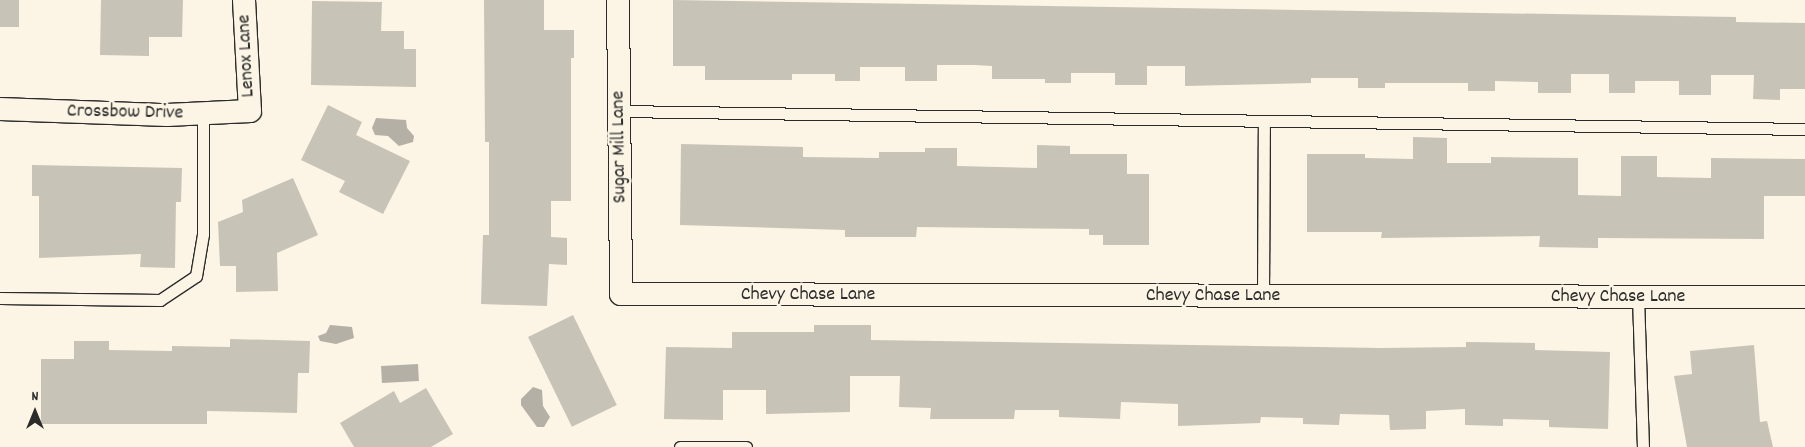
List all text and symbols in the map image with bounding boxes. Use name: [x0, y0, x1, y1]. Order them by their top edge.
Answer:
street label: Lenox Lane: [233, 14, 261, 98]
street label: Sugar Mill Lane: [607, 90, 633, 204]
street label: Crossbow Drive: [66, 100, 184, 126]
street label: Chevy Chase Lane: [741, 283, 875, 307]
street label: Chevy Chase Lane: [1146, 284, 1280, 308]
street label: Chevy Chase Lane: [1551, 285, 1685, 309]
north arrow: [10, 387, 60, 437]
text: N: [32, 387, 38, 407]

